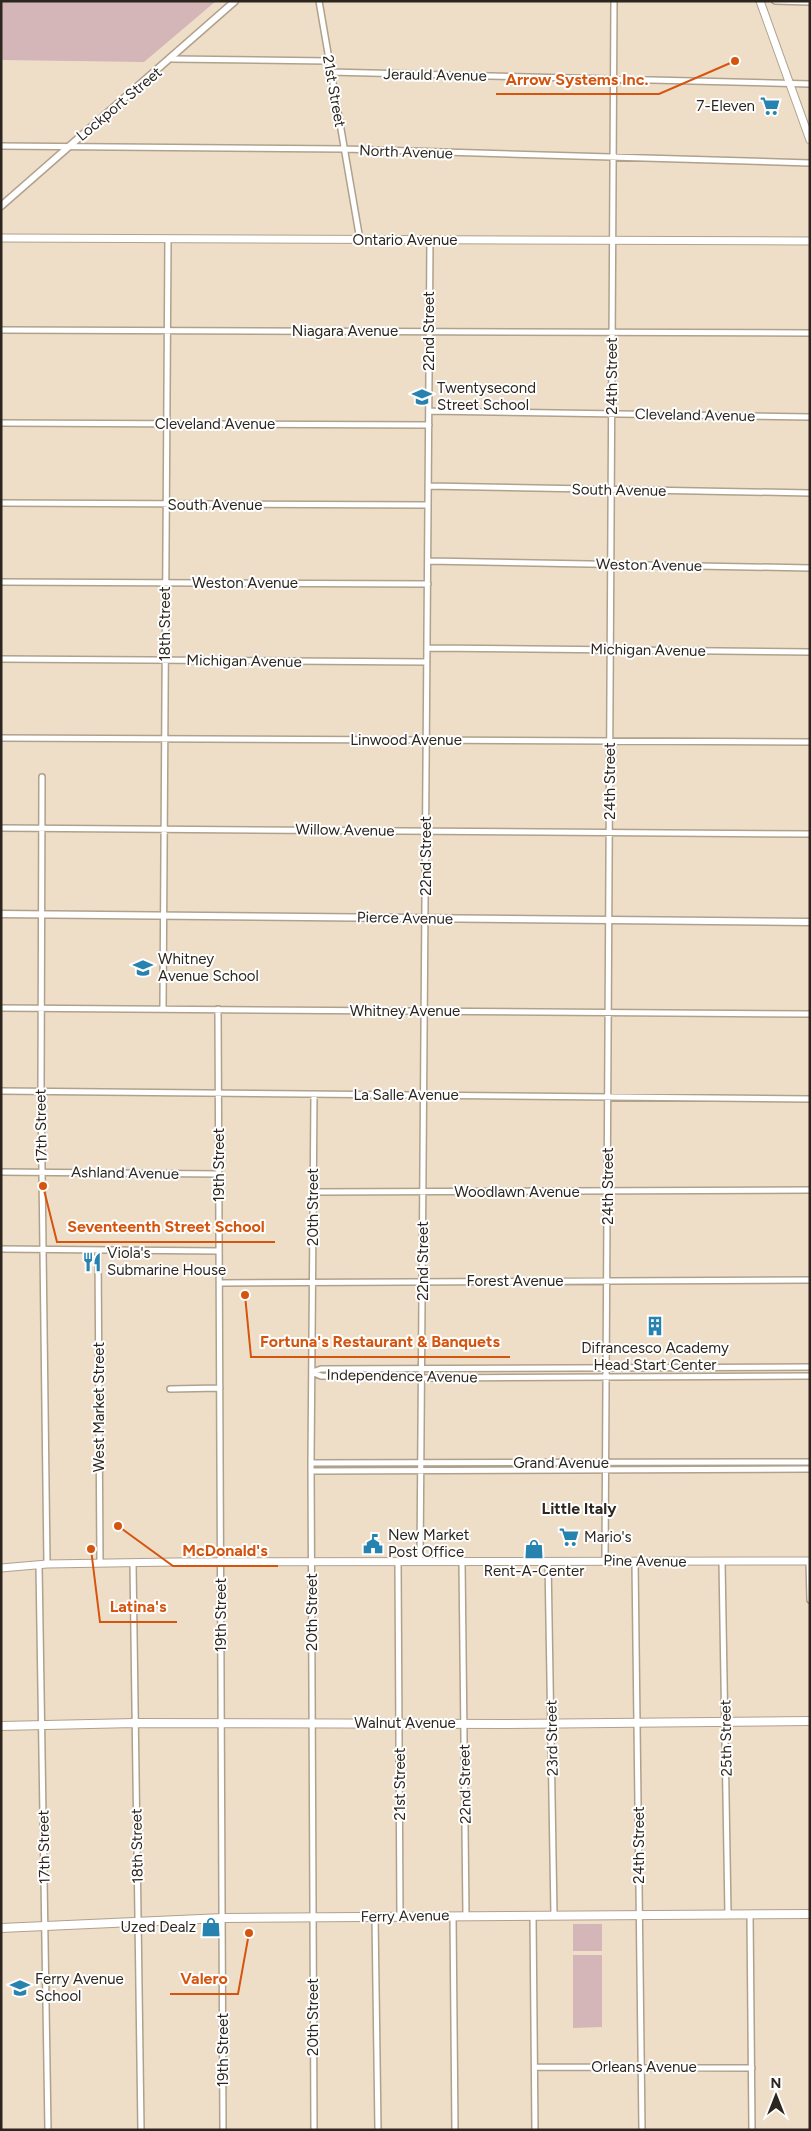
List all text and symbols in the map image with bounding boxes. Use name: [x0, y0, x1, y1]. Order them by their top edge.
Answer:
street label: 21st Street: [319, 54, 349, 129]
street label: Lockport Street: [73, 63, 166, 145]
callout: Arrow Systems Inc.: [496, 63, 659, 94]
street label: Jerauld Avenue: [383, 65, 487, 85]
text: Arrow Systems Inc.: [506, 70, 648, 89]
supermarket icon: 7-Eleven: [759, 95, 781, 117]
place label: 7-Eleven: [696, 97, 755, 115]
street label: North Avenue: [359, 141, 453, 163]
street label: Ontario Avenue: [353, 231, 457, 249]
street label: 22nd Street: [420, 291, 438, 371]
street label: Niagara Avenue: [292, 322, 398, 340]
street label: 24th Street: [603, 337, 621, 415]
place label: Twentysecond Street School: [437, 379, 536, 414]
school or university icon: Twentysecond Street School: [411, 386, 433, 408]
street label: Cleveland Avenue: [635, 405, 755, 425]
street label: Cleveland Avenue: [155, 415, 275, 433]
street label: South Avenue: [571, 480, 667, 500]
street label: South Avenue: [168, 496, 262, 514]
street label: Weston Avenue: [596, 555, 702, 575]
street label: Weston Avenue: [192, 574, 298, 592]
street label: 18th Street: [156, 586, 174, 662]
street label: Michigan Avenue: [590, 640, 706, 660]
street label: Michigan Avenue: [186, 651, 302, 671]
street label: Linwood Avenue: [350, 731, 462, 749]
street label: 24th Street: [601, 742, 619, 820]
street label: 22nd Street: [417, 816, 435, 896]
street label: Willow Avenue: [295, 820, 395, 840]
street label: Pierce Avenue: [357, 908, 453, 928]
place label: Whitney Avenue School: [158, 950, 259, 985]
school or university icon: Whitney Avenue School: [132, 957, 154, 979]
street label: Whitney Avenue: [350, 1002, 460, 1020]
street label: La Salle Avenue: [353, 1086, 459, 1104]
street label: 17th Street: [31, 1089, 51, 1163]
street label: 19th Street: [210, 1127, 228, 1202]
street label: 24th Street: [599, 1147, 617, 1225]
street label: Ashland Avenue: [71, 1163, 179, 1183]
street label: 20th Street: [304, 1168, 322, 1246]
street label: Woodlawn Avenue: [454, 1183, 580, 1201]
callout: Seventeenth Street School: [57, 1211, 275, 1242]
text: Seventeenth Street School: [67, 1217, 265, 1236]
street label: 22nd Street: [414, 1221, 432, 1301]
place label: Viola's Submarine House: [107, 1244, 226, 1279]
restaurant icon: Viola's Submarine House: [81, 1251, 103, 1273]
street label: Forest Avenue: [466, 1272, 564, 1290]
building icon: Difrancesco Academy Head Start Center: [644, 1315, 666, 1337]
callout: Fortuna's Restaurant & Banquets: [251, 1326, 510, 1357]
text: Fortuna's Restaurant & Banquets: [260, 1332, 500, 1351]
place label: Difrancesco Academy Head Start Center: [581, 1339, 729, 1374]
street label: West Market Street: [90, 1341, 108, 1472]
street label: Independence Avenue: [326, 1366, 478, 1386]
street label: Grand Avenue: [513, 1454, 609, 1472]
district label: Little Italy: [542, 1499, 617, 1518]
place label: New Market Post Office: [388, 1526, 470, 1561]
supermarket icon: Mario's: [558, 1526, 580, 1548]
place label: Mario's: [584, 1528, 632, 1546]
public building icon: New Market Post Office: [362, 1533, 384, 1555]
callout: McDonald's: [173, 1535, 278, 1566]
shop icon: Rent-A-Center: [523, 1538, 545, 1560]
text: McDonald's: [182, 1541, 268, 1560]
street label: Pine Avenue: [603, 1551, 687, 1571]
place label: Rent-A-Center: [484, 1562, 584, 1580]
street label: 20th Street: [303, 1573, 321, 1651]
street label: 19th Street: [212, 1577, 230, 1652]
callout: Latina's: [100, 1591, 177, 1622]
text: Latina's: [110, 1597, 167, 1616]
street label: 23rd Street: [542, 1699, 562, 1776]
street label: 25th Street: [716, 1699, 736, 1777]
street label: Walnut Avenue: [354, 1714, 456, 1732]
street label: 22nd Street: [455, 1744, 475, 1824]
street label: 21st Street: [391, 1747, 409, 1820]
street label: 24th Street: [630, 1806, 648, 1884]
street label: 18th Street: [127, 1808, 147, 1884]
street label: 17th Street: [34, 1810, 54, 1884]
street label: Ferry Avenue: [360, 1906, 450, 1926]
shop icon: Uzed Dealz: [200, 1916, 222, 1938]
place label: Uzed Dealz: [121, 1918, 196, 1936]
callout: Valero: [170, 1963, 238, 1994]
text: Valero: [180, 1969, 228, 1988]
place label: Ferry Avenue School: [35, 1970, 124, 2005]
school or university icon: Ferry Avenue School: [9, 1977, 31, 1999]
street label: 20th Street: [304, 1978, 322, 2056]
street label: 19th Street: [214, 2012, 232, 2087]
street label: Orleans Avenue: [591, 2058, 697, 2076]
north arrow: [751, 2071, 801, 2121]
text: N: [771, 2075, 781, 2092]

